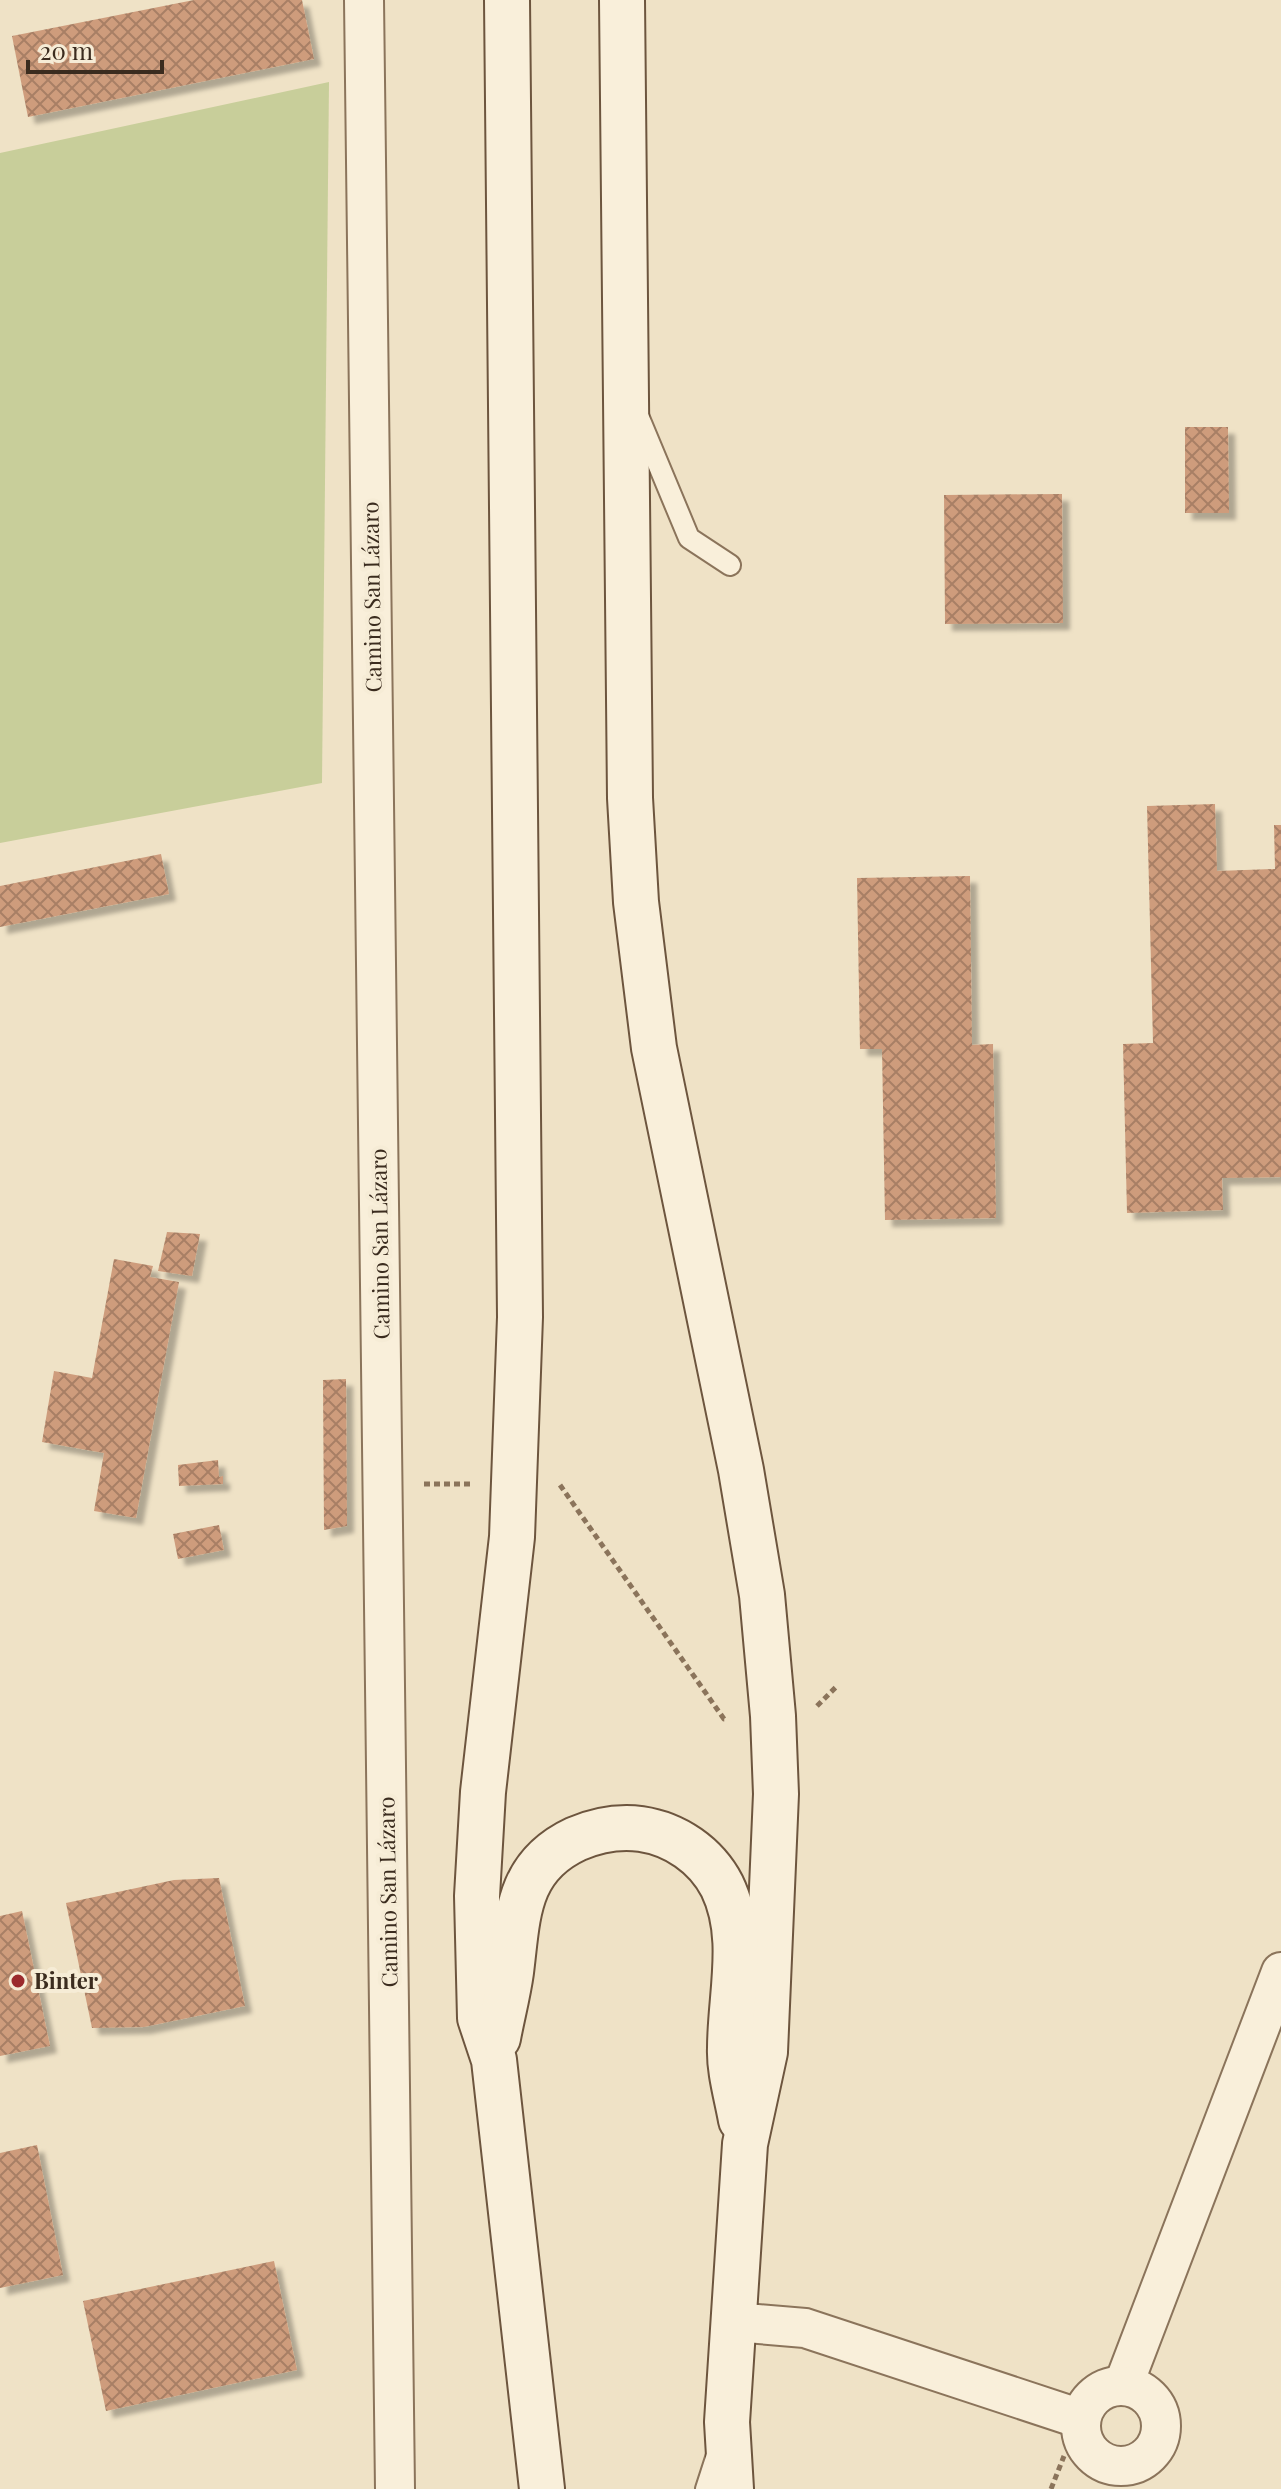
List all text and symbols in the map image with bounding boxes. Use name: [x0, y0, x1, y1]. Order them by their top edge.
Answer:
scale bar: [28, 24, 162, 74]
text: 20 m: [40, 34, 93, 66]
street label: Camino San Lázaro: [354, 501, 388, 693]
street label: Camino San Lázaro: [362, 1148, 396, 1340]
street label: Camino San Lázaro: [370, 1796, 404, 1988]
place label: Binter: [34, 1965, 99, 1995]
marker: Binter: [9, 1972, 27, 1990]

